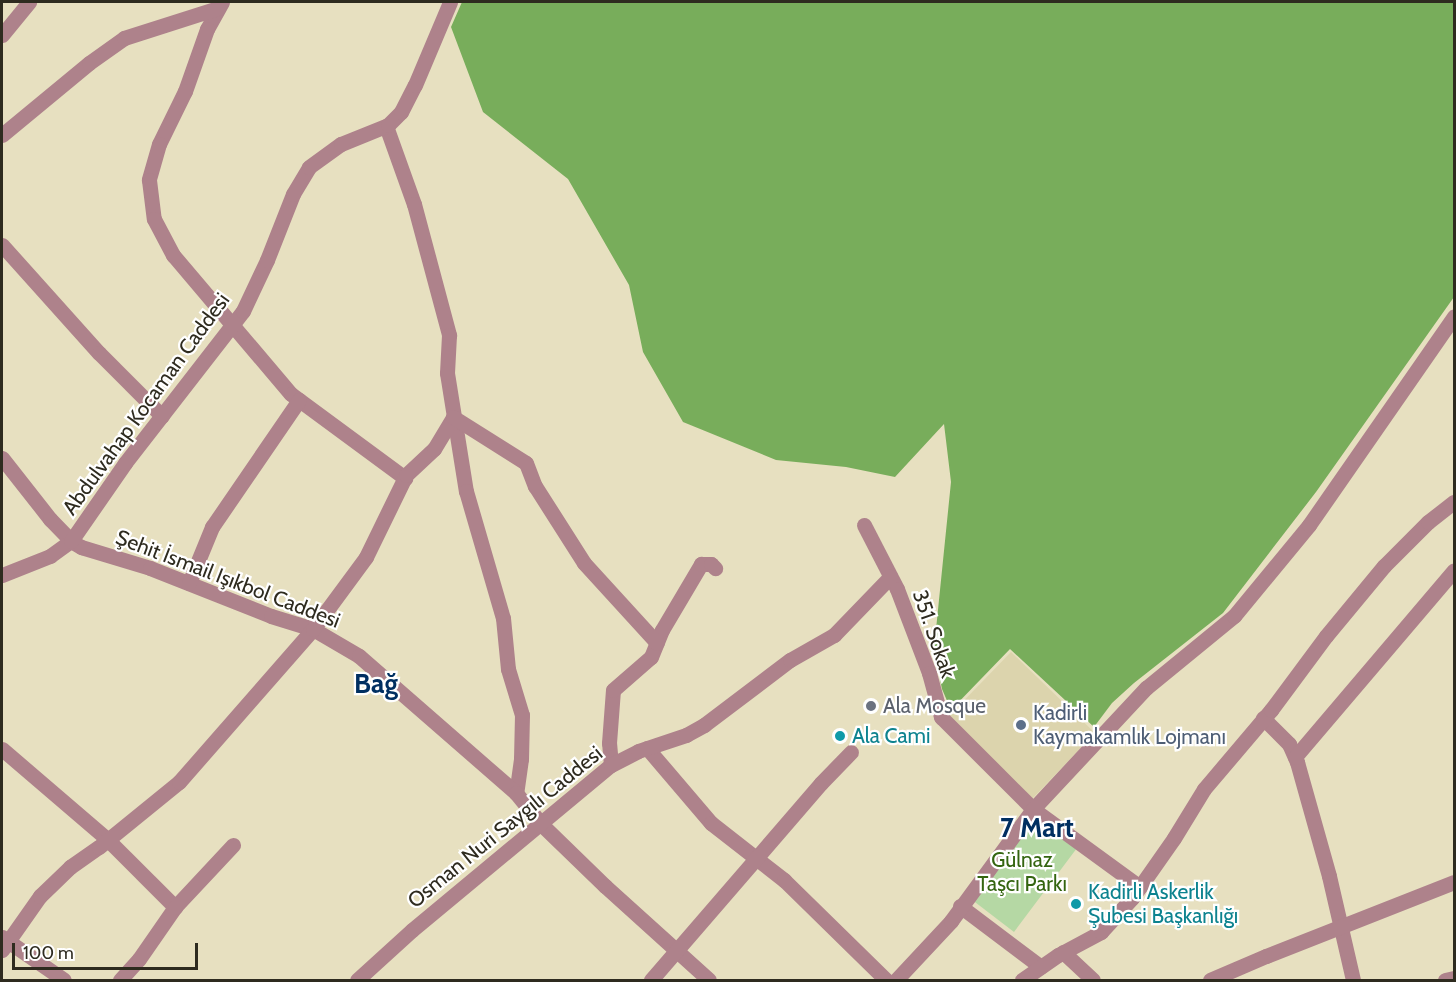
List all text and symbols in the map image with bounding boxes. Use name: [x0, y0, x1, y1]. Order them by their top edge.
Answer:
street label: Abdulvahap Kocaman Caddesi: [57, 288, 235, 520]
street label: Şehit İsmail Işıkbol Caddesi: [112, 525, 344, 633]
street label: 351. Sokak: [907, 587, 961, 681]
district label: Bağ: [354, 668, 398, 700]
place label: Ala Mosque: [883, 693, 986, 719]
marker: Ala Mosque: [864, 699, 878, 713]
place label: Kadirli Kaymakamlık Lojmanı: [1033, 700, 1226, 750]
marker: Kadirli Kaymakamlık Lojmanı: [1014, 718, 1028, 732]
place label: Ala Cami: [852, 723, 930, 749]
marker: Ala Cami: [833, 729, 847, 743]
street label: Osman Nuri Saygılı Caddesi: [403, 741, 607, 913]
district label: 7 Mart: [1000, 812, 1074, 844]
park label: Gülnaz Taşcı Parkı: [977, 847, 1067, 897]
place label: Kadirli Askerlik Şubesi Başkanlığı: [1088, 879, 1238, 929]
marker: Kadirli Askerlik Şubesi Başkanlığı: [1069, 897, 1083, 911]
scale bar: [15, 931, 201, 969]
text: 100 m: [23, 942, 74, 964]

